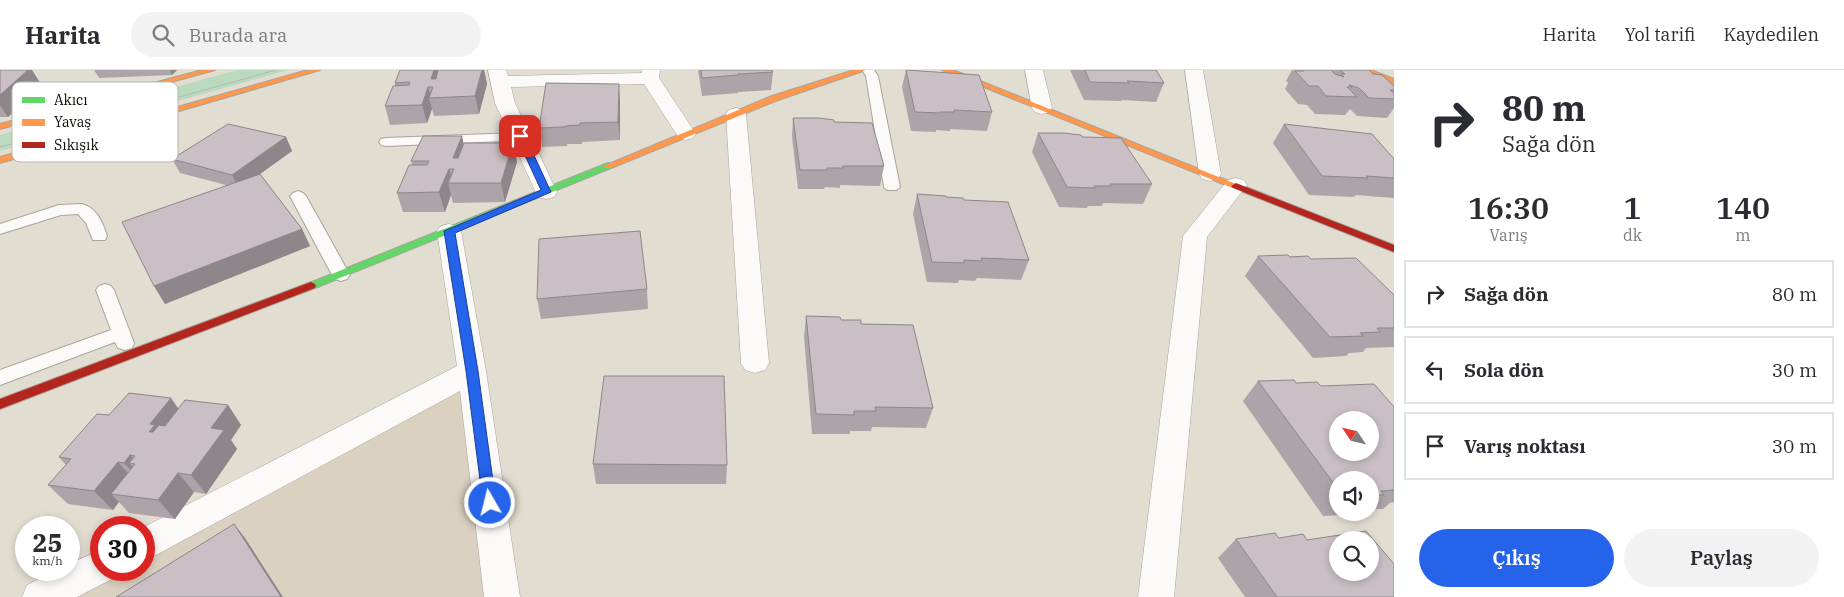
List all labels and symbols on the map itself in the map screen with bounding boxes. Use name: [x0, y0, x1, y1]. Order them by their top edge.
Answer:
legend: [12, 82, 178, 162]
text: Akıcı: [54, 91, 88, 109]
text: Yavaş: [54, 113, 91, 131]
pin: [499, 115, 541, 157]
text: Sıkışık: [54, 136, 99, 154]
north arrow: [1329, 411, 1379, 461]
position arrow: [463, 476, 515, 528]
speed limit sign: 30: [90, 516, 155, 581]

